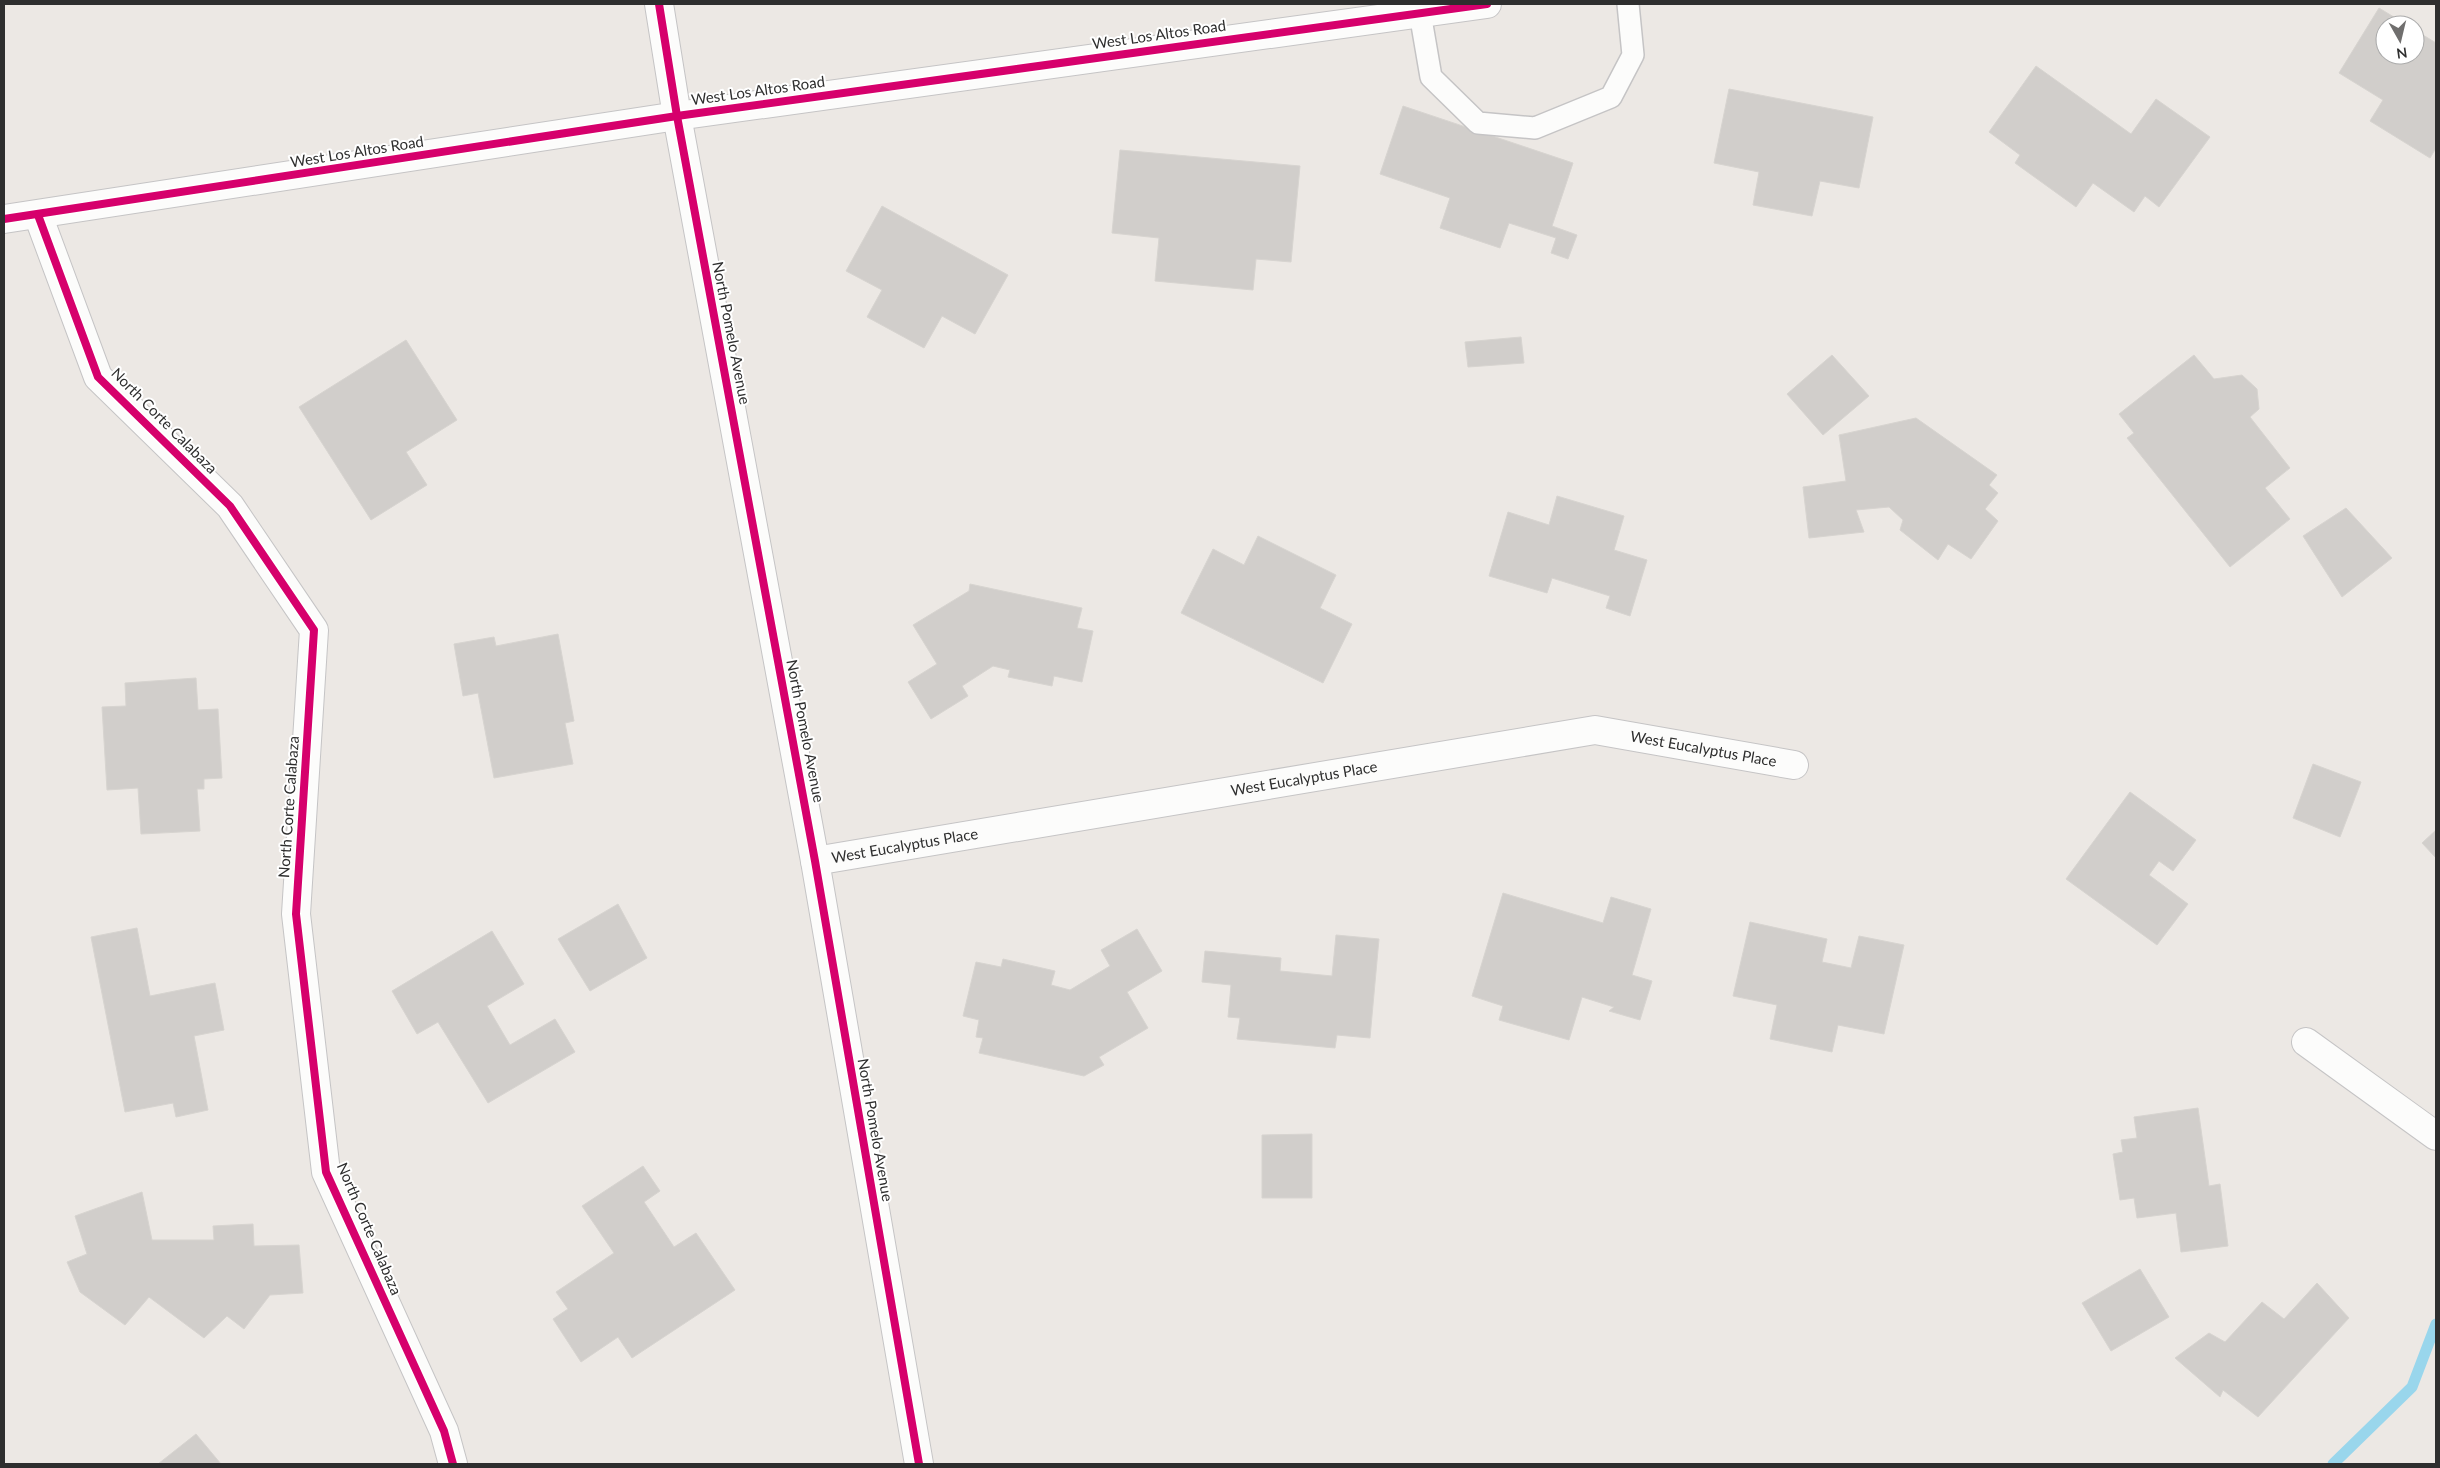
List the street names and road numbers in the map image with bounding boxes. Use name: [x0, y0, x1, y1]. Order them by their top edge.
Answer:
street label: West Los Altos Road: [1091, 16, 1227, 52]
street label: West Los Altos Road: [690, 72, 826, 108]
street label: West Los Altos Road: [289, 132, 425, 170]
street label: North Pomelo Avenue: [709, 260, 755, 406]
street label: North Corte Calabaza: [108, 364, 221, 477]
street label: North Pomelo Avenue: [783, 658, 829, 804]
street label: West Eucalyptus Place: [1629, 726, 1778, 770]
street label: North Corte Calabaza: [274, 735, 302, 879]
street label: West Eucalyptus Place: [1229, 757, 1379, 799]
street label: West Eucalyptus Place: [830, 824, 979, 866]
street label: North Pomelo Avenue: [855, 1057, 897, 1203]
street label: North Corte Calabaza: [334, 1160, 406, 1298]

